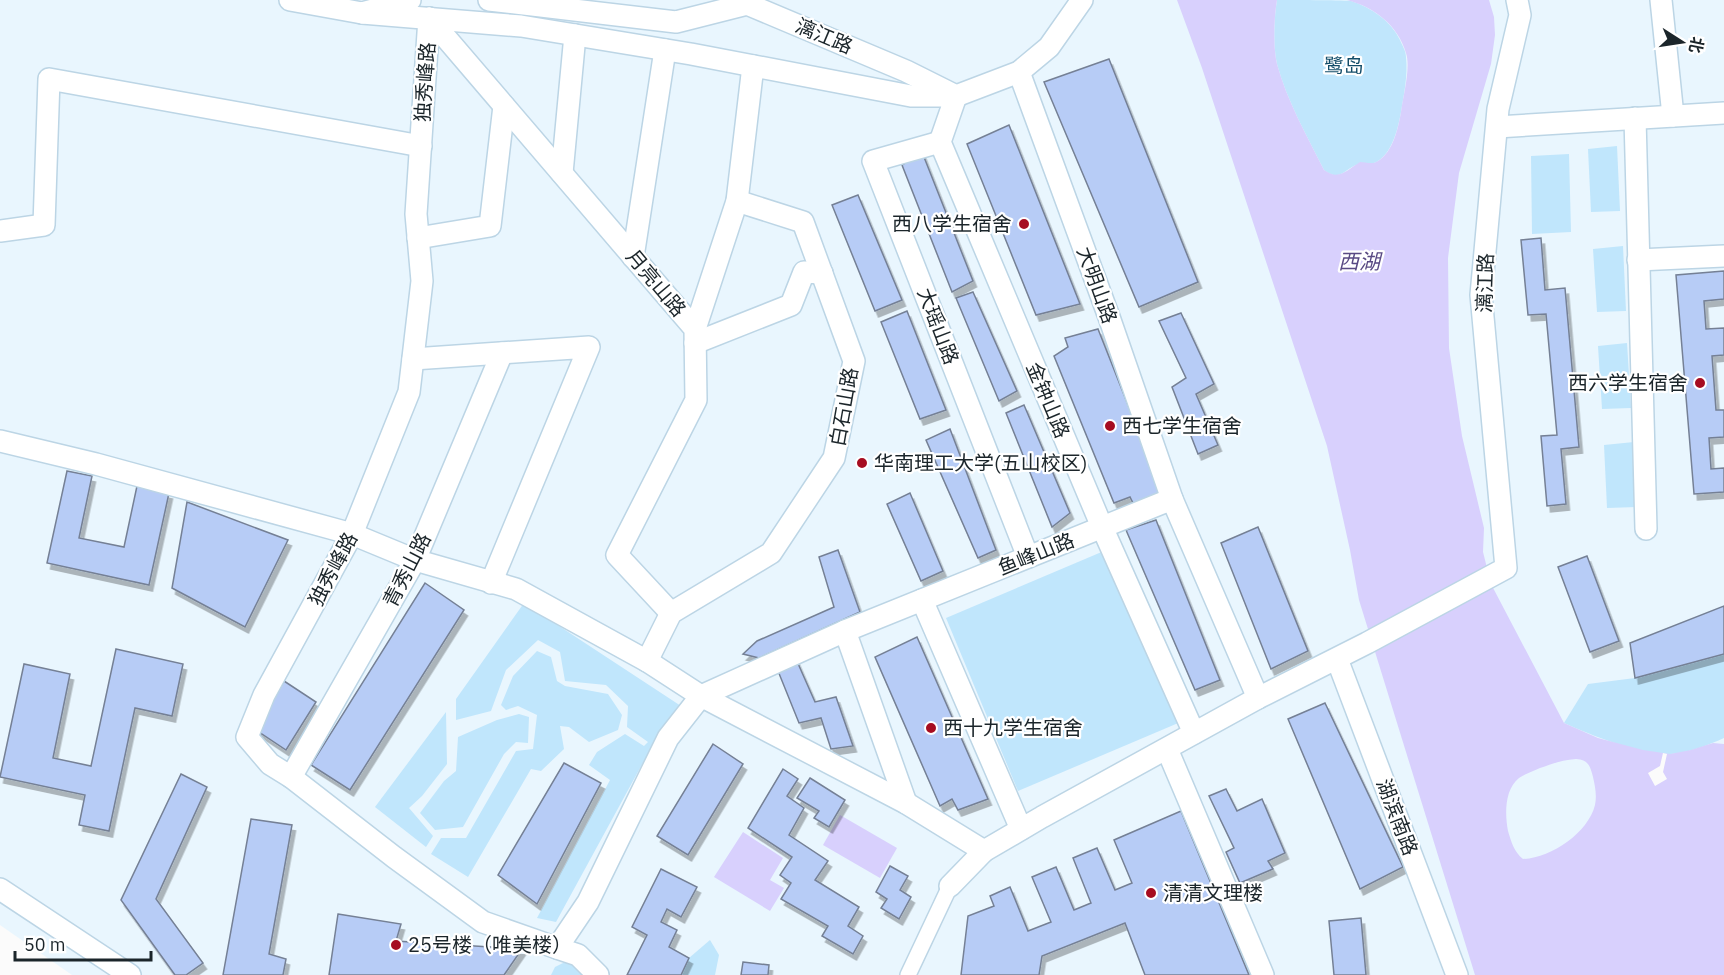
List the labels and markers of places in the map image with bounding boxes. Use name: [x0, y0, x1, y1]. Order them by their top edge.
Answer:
place label: 西八学生宿舍: [892, 210, 1012, 237]
marker: 西八学生宿舍: [1017, 217, 1031, 231]
place label: 西六学生宿舍: [1568, 369, 1688, 396]
marker: 西六学生宿舍: [1693, 376, 1707, 390]
place label: 西七学生宿舍: [1122, 412, 1242, 439]
marker: 西七学生宿舍: [1103, 419, 1117, 433]
place label: 华南理工大学(五山校区): [874, 449, 1087, 476]
marker: 华南理工大学(五山校区): [855, 456, 869, 470]
place label: 西十九学生宿舍: [943, 714, 1083, 741]
marker: 西十九学生宿舍: [924, 721, 938, 735]
place label: 清清文理楼: [1163, 879, 1263, 906]
marker: 清清文理楼: [1144, 886, 1158, 900]
place label: 25号楼（唯美楼）: [408, 931, 572, 958]
marker: 25号楼（唯美楼）: [389, 938, 403, 952]

